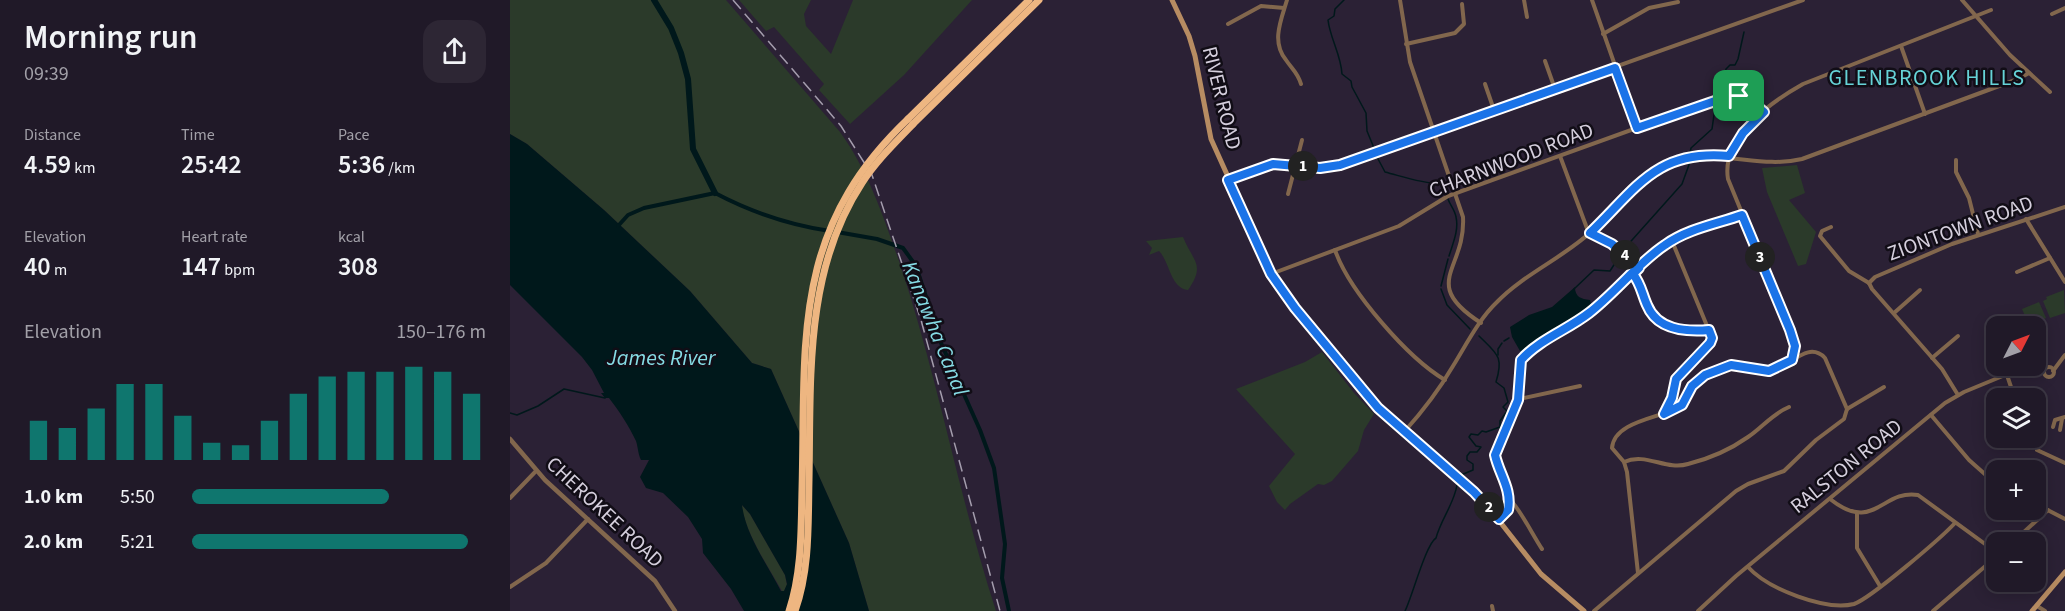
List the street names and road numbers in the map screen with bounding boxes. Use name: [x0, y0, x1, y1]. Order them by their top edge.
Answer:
street label: RIVER ROAD: [1195, 43, 1249, 153]
street label: CHARNWOOD ROAD: [1424, 115, 1598, 205]
street label: ZIONTOWN ROAD: [1883, 188, 2037, 268]
street label: RALSTON ROAD: [1784, 411, 1908, 521]
street label: CHEROKEE ROAD: [540, 449, 670, 575]

